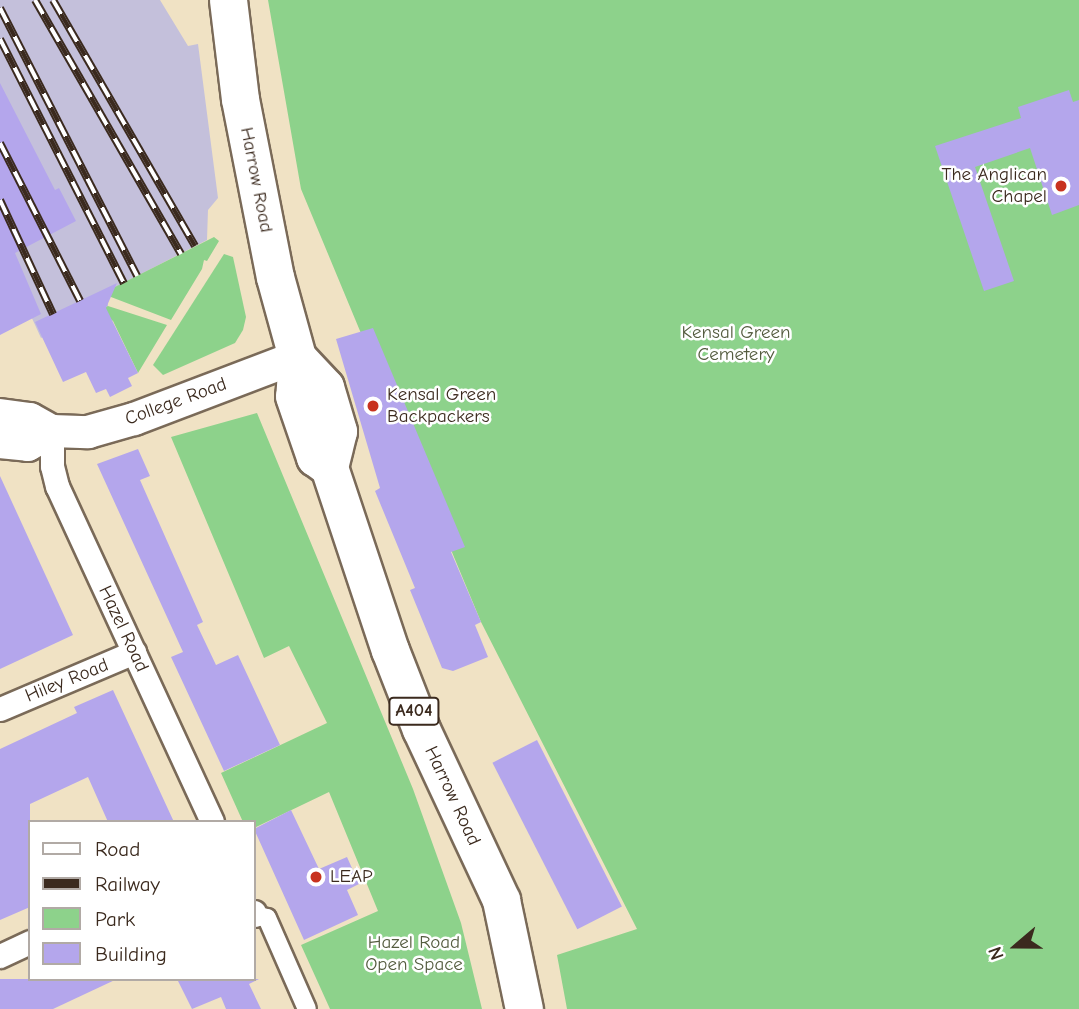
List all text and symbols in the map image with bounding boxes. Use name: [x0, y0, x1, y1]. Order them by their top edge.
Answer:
street label: Harrow Road: [235, 125, 277, 235]
place label: The Anglican Chapel: [941, 164, 1047, 208]
marker: The Anglican Chapel: [1053, 178, 1069, 194]
park label: Kensal Green Cemetery: [681, 322, 791, 366]
street label: College Road: [122, 373, 230, 431]
place label: Kensal Green Backpackers: [387, 384, 496, 428]
marker: Kensal Green Backpackers: [365, 398, 381, 414]
street label: Hazel Road: [93, 582, 153, 676]
street label: Hiley Road: [22, 654, 112, 708]
road number: A404: [388, 696, 440, 726]
street label: Harrow Road: [419, 743, 485, 849]
legend: [28, 820, 256, 981]
text: Road: [95, 837, 140, 861]
place label: LEAP: [330, 866, 373, 888]
marker: LEAP: [308, 869, 324, 885]
text: Railway: [95, 872, 160, 896]
text: Park: [95, 907, 135, 931]
north arrow: [981, 911, 1051, 981]
park label: Hazel Road Open Space: [365, 932, 463, 976]
text: Building: [95, 942, 167, 966]
text: N: [984, 944, 1009, 963]

